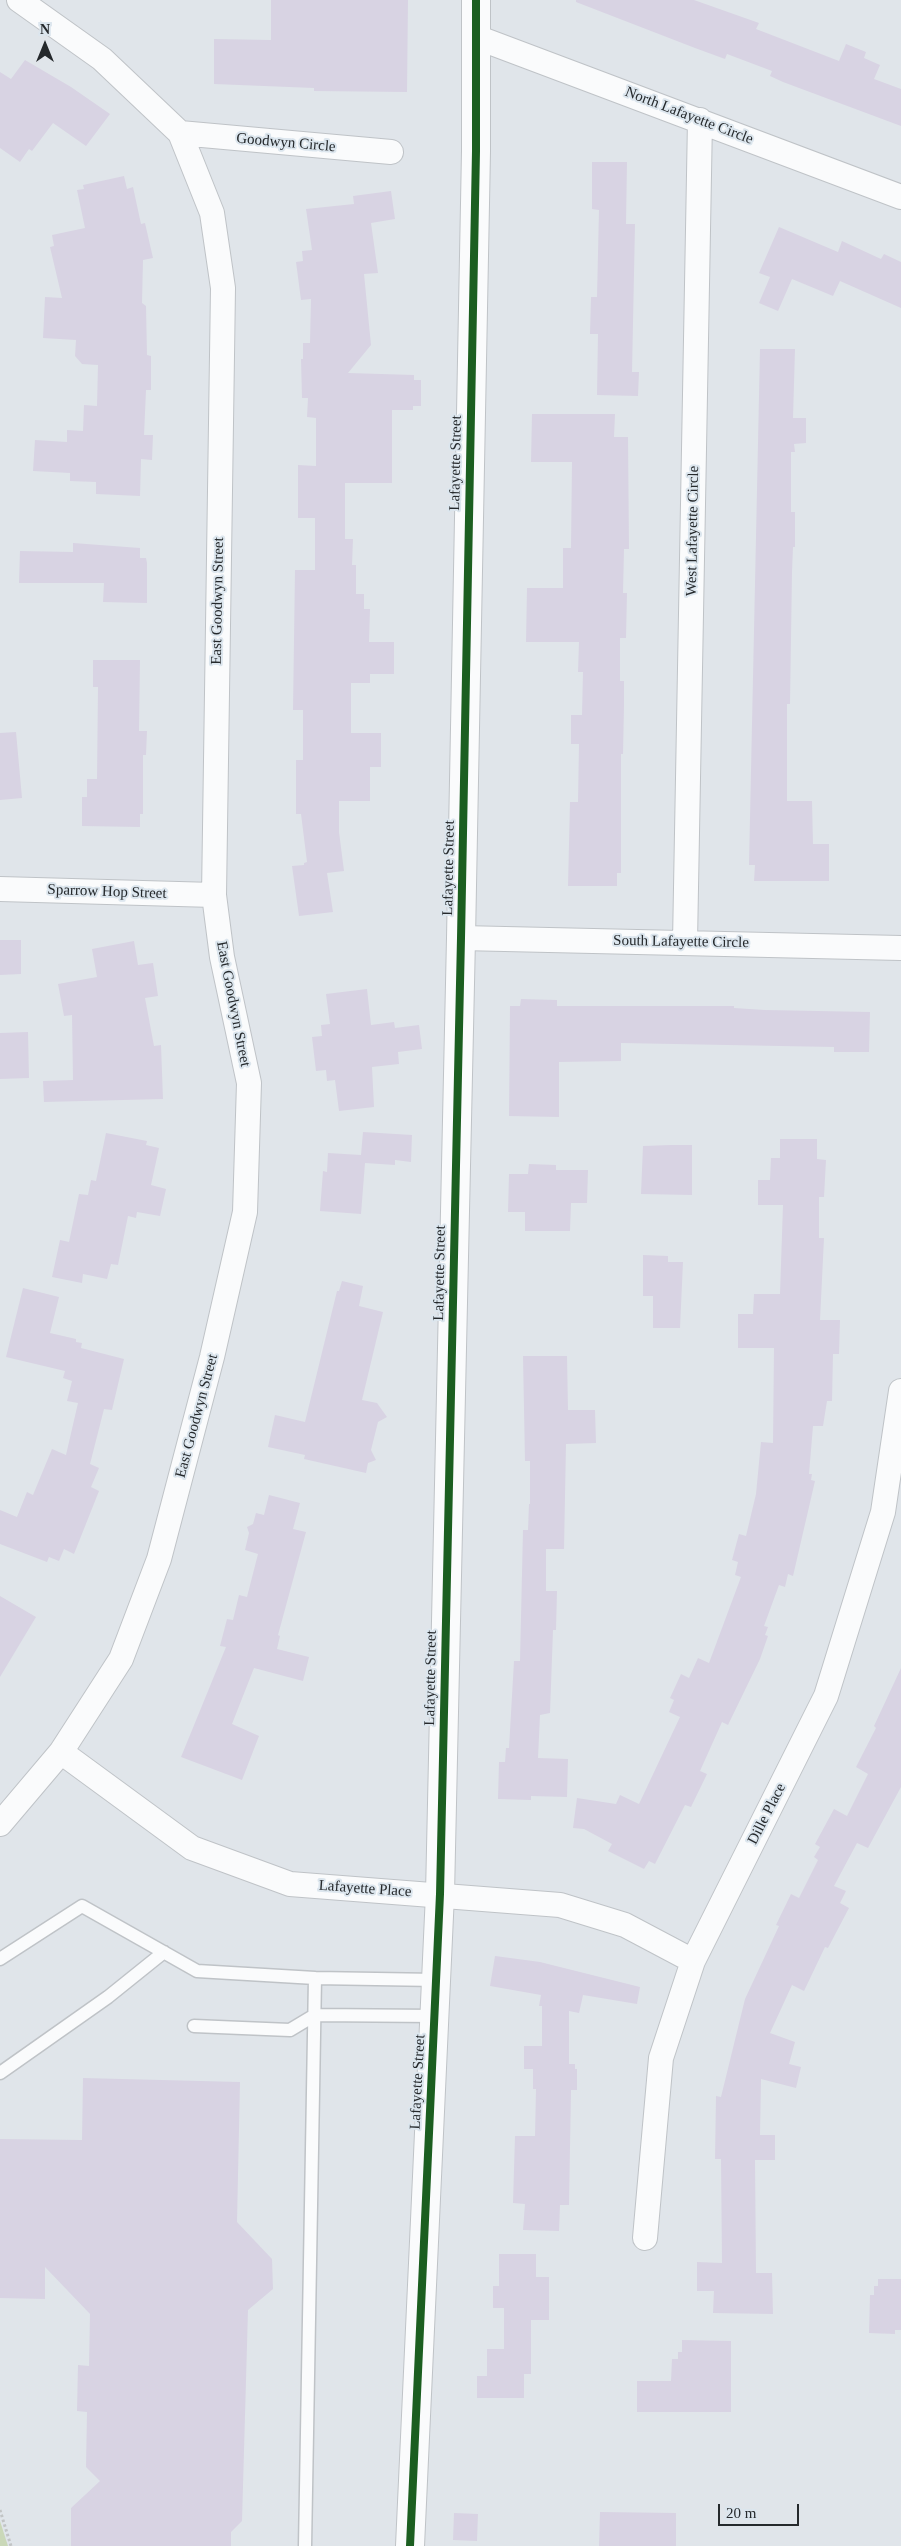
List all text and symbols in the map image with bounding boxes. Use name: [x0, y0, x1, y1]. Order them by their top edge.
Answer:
north arrow: [20, 20, 70, 70]
text: N: [40, 22, 50, 37]
street label: North Lafayette Circle: [622, 83, 756, 149]
street label: Goodwyn Circle: [236, 130, 336, 156]
street label: Lafayette Street: [446, 415, 466, 511]
street label: West Lafayette Circle: [683, 466, 703, 596]
street label: East Goodwyn Street: [208, 537, 228, 665]
street label: Lafayette Street: [439, 820, 459, 916]
street label: Sparrow Hop Street: [47, 881, 167, 903]
street label: South Lafayette Circle: [613, 932, 749, 952]
street label: East Goodwyn Street: [212, 940, 254, 1068]
street label: Lafayette Street: [430, 1225, 450, 1321]
street label: East Goodwyn Street: [172, 1352, 222, 1480]
street label: Lafayette Street: [421, 1630, 441, 1726]
street label: Dille Place: [744, 1780, 790, 1848]
street label: Lafayette Place: [318, 1877, 412, 1901]
street label: Lafayette Street: [407, 2034, 429, 2130]
scale bar: [721, 2494, 802, 2526]
text: 20 m: [726, 2505, 756, 2521]

